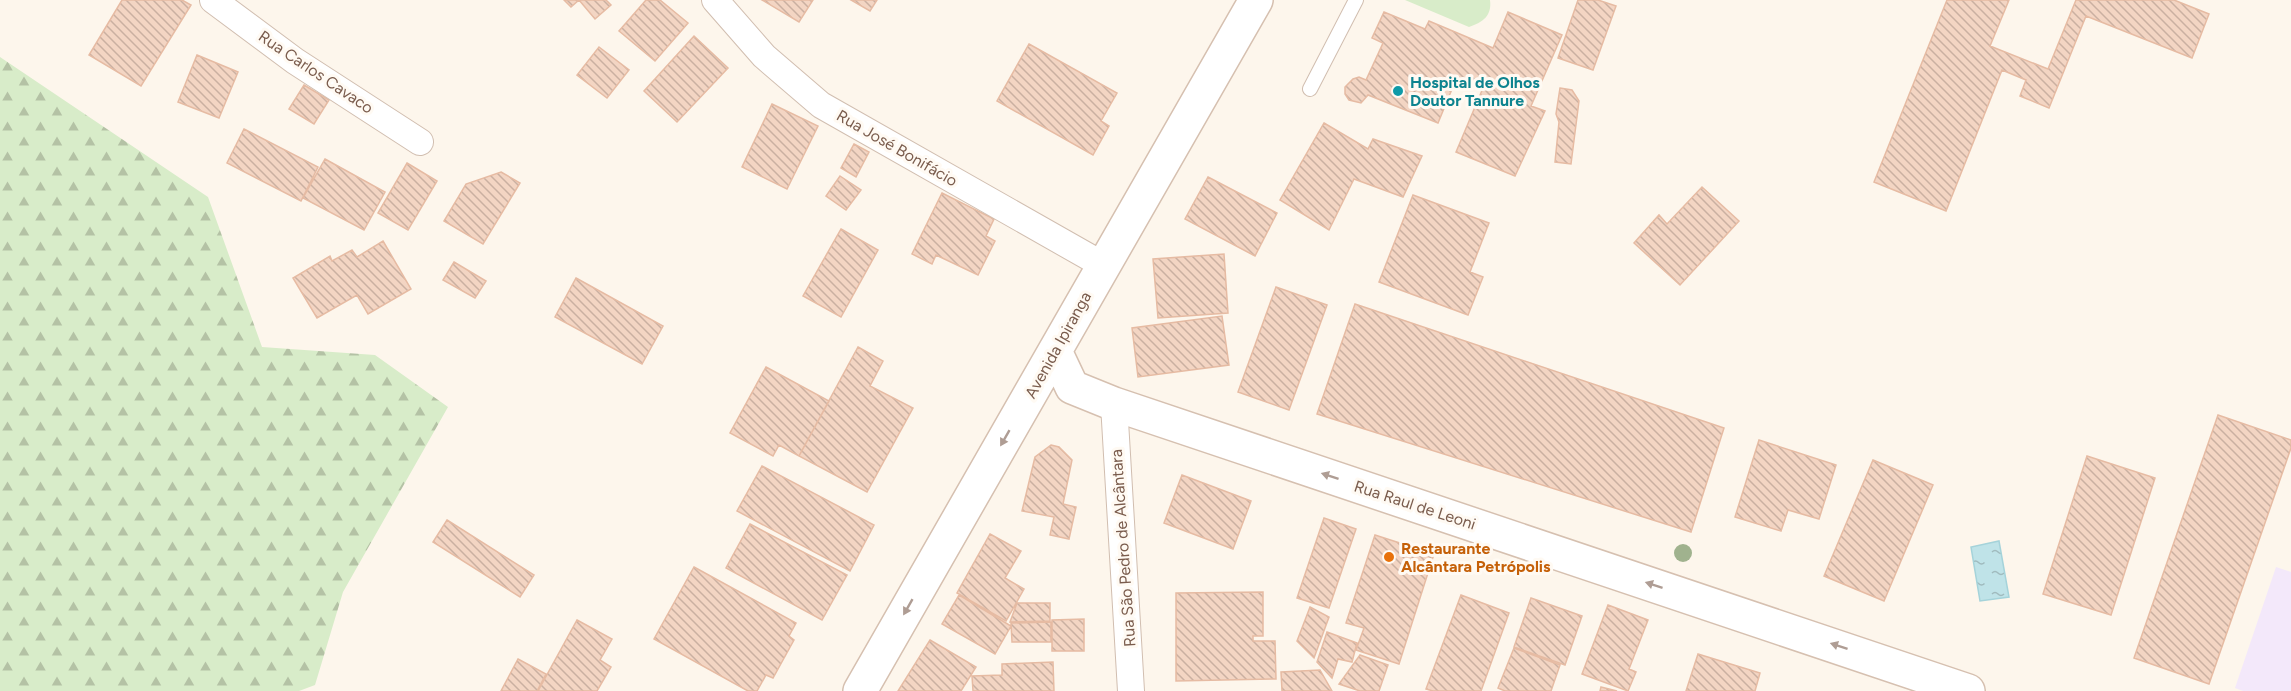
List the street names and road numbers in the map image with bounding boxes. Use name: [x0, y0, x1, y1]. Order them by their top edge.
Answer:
street label: Rua Carlos Cavaco: [255, 27, 377, 117]
street label: Rua José Bonifácio: [833, 106, 961, 190]
street label: Avenida Ipiranga: [1021, 288, 1095, 402]
street label: Rua São Pedro de Alcântara: [1107, 449, 1139, 647]
street label: Rua Raul de Leoni: [1352, 476, 1478, 534]

